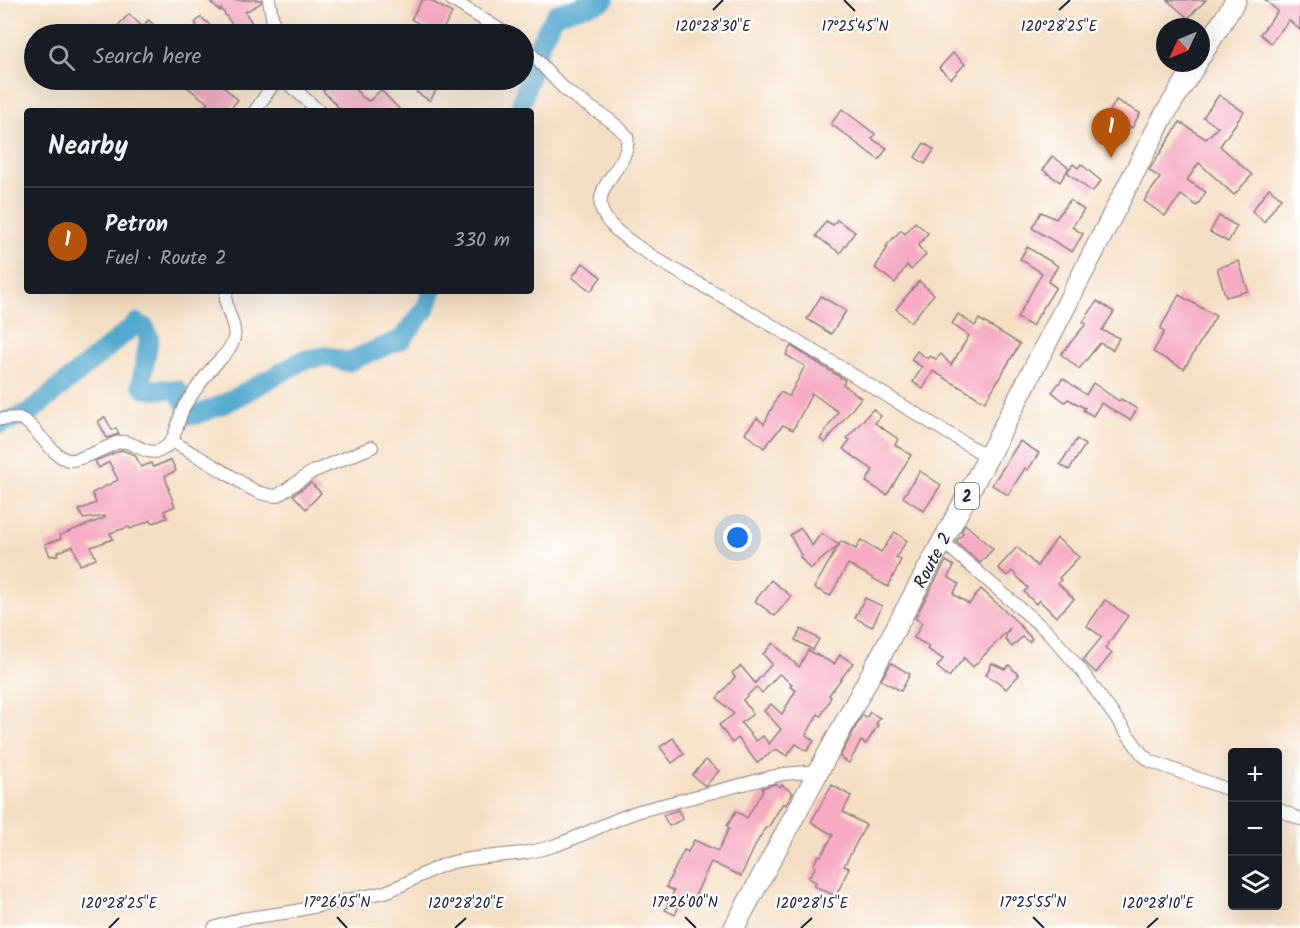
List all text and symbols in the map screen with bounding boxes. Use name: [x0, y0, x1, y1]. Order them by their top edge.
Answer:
text: 120°28'30"E: [675, 15, 752, 39]
text: 17°25'45"N: [821, 15, 889, 39]
text: 120°28'25"E: [1021, 15, 1098, 39]
north arrow: [1156, 18, 1210, 72]
search box: [24, 24, 534, 90]
text: Search here: [93, 40, 201, 75]
icon: search: [45, 41, 78, 74]
pin: 1: [1092, 108, 1130, 158]
text: Nearby: [48, 126, 128, 168]
text: Petron: [105, 208, 168, 243]
text: 1: [64, 225, 71, 257]
text: 330 m: [453, 225, 510, 257]
text: Fuel · Route 2: [105, 243, 227, 275]
road number: 2: [955, 483, 979, 509]
your location: [723, 523, 752, 552]
street label: Route 2: [907, 527, 961, 594]
map controls: [1228, 748, 1282, 910]
button: +: [1228, 748, 1282, 802]
button: −: [1228, 802, 1282, 856]
button: layers: [1228, 856, 1282, 910]
text: 17°26'05"N: [304, 891, 370, 915]
text: 17°26'00"N: [652, 891, 718, 915]
text: 17°25'55"N: [1000, 891, 1066, 915]
text: 120°28'25"E: [81, 892, 158, 916]
text: 120°28'20"E: [428, 892, 505, 916]
text: 120°28'15"E: [776, 892, 849, 916]
text: 120°28'10"E: [1122, 892, 1195, 916]

